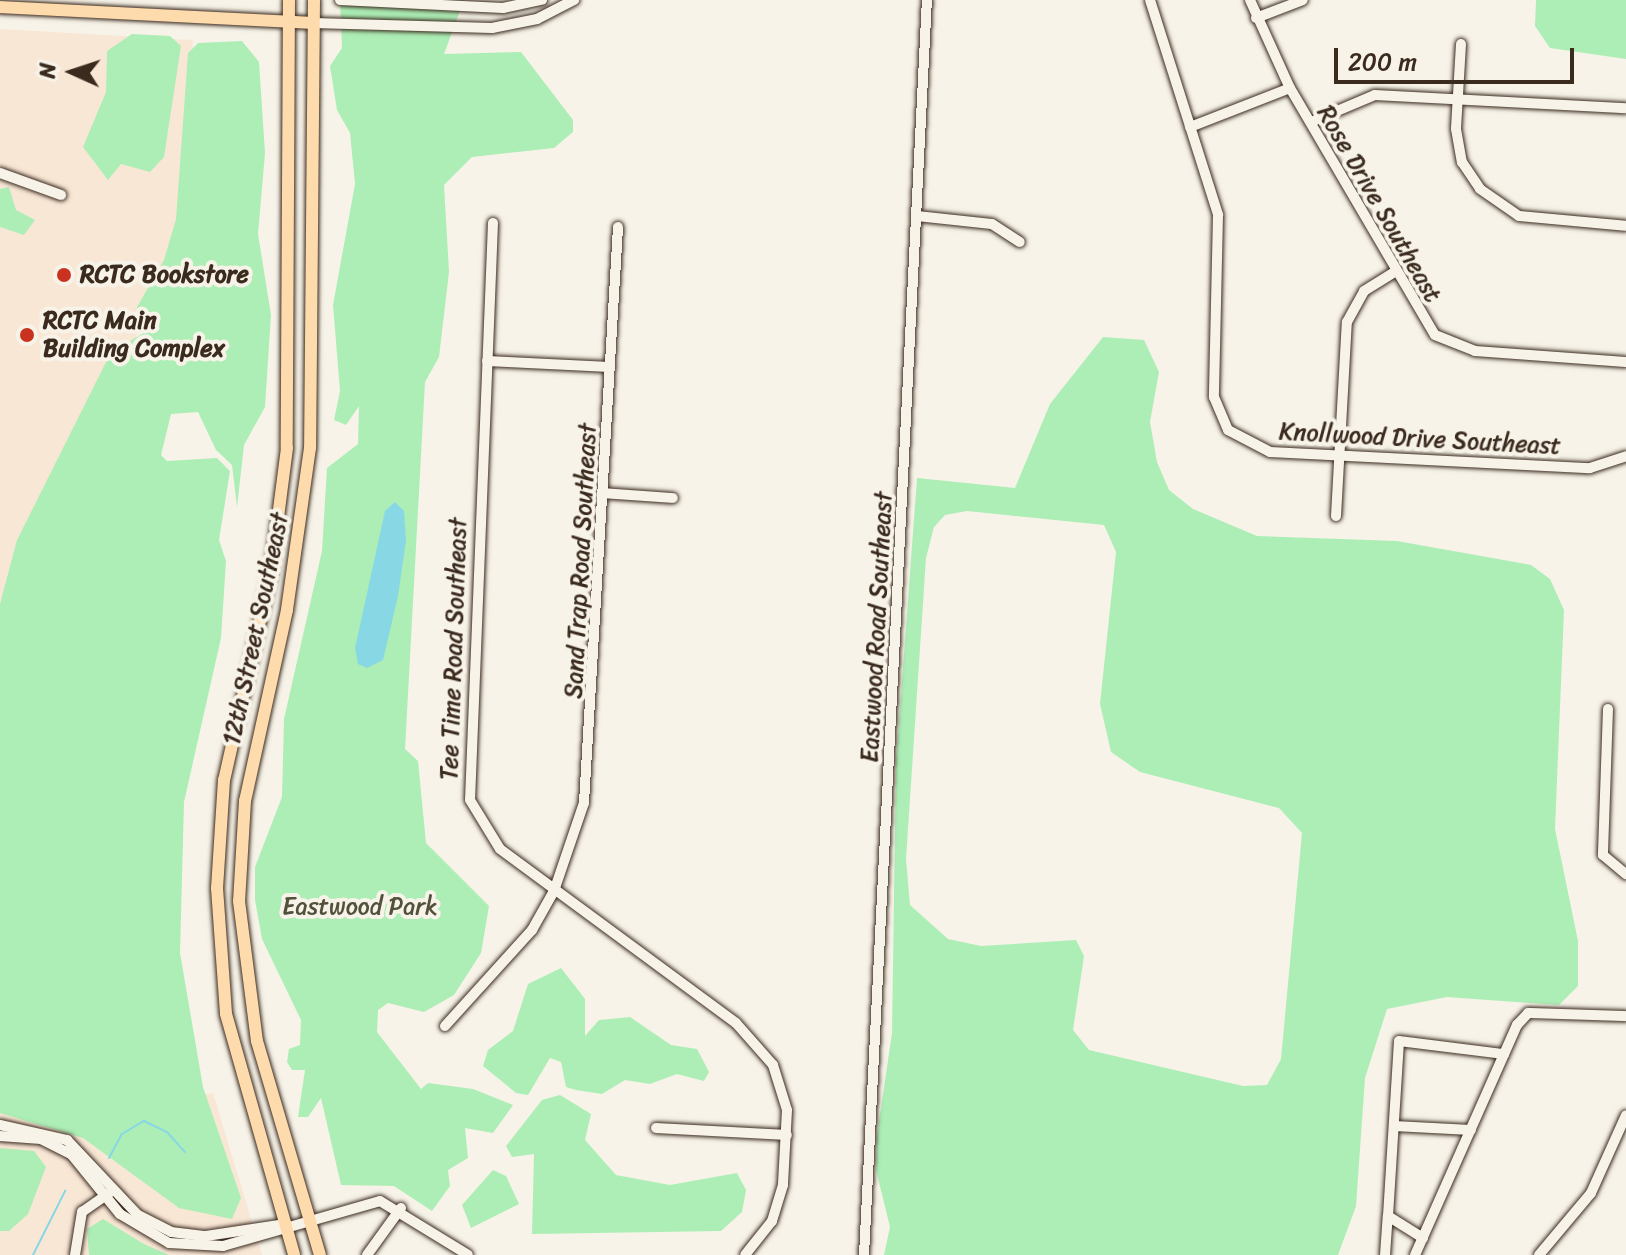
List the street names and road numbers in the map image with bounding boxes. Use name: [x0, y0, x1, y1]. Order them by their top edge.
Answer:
street label: Rose Drive Southeast: [1311, 100, 1447, 308]
street label: Knollwood Drive Southeast: [1279, 417, 1561, 461]
street label: Sand Trap Road Southeast: [559, 423, 603, 699]
street label: Eastwood Road Southeast: [856, 491, 898, 763]
street label: 12th Street Southeast: [217, 510, 295, 748]
street label: Tee Time Road Southeast: [435, 517, 473, 781]

